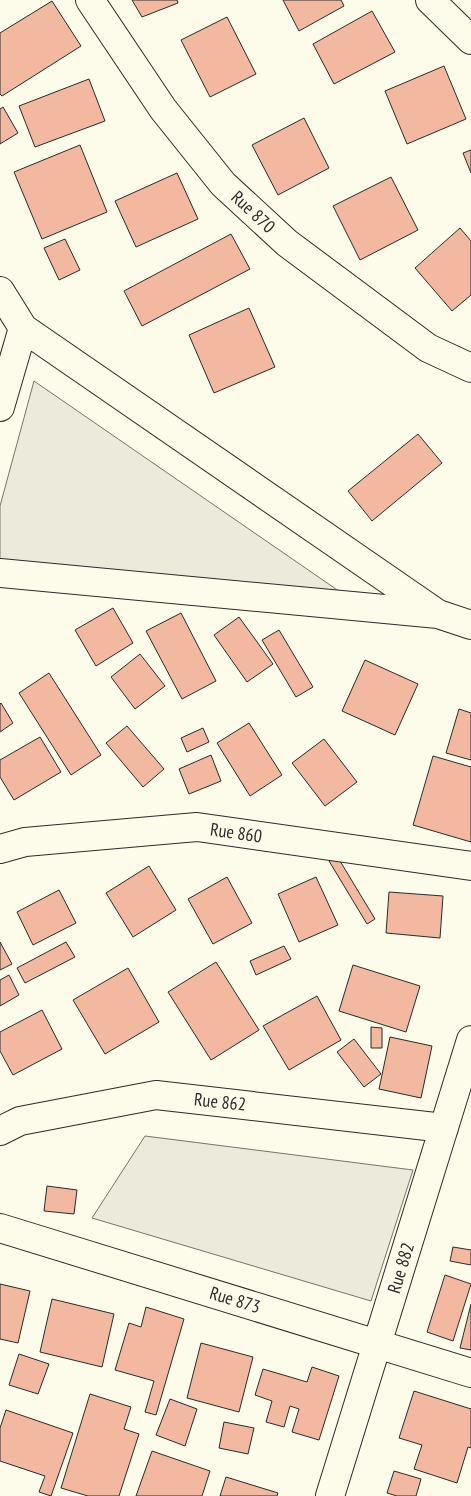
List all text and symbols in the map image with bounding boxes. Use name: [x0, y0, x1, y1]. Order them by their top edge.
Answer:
street label: Rue 870: [226, 185, 280, 238]
street label: Rue 860: [209, 817, 263, 848]
street label: Rue 862: [193, 1087, 247, 1116]
street label: Rue 882: [382, 1240, 419, 1296]
street label: Rue 873: [207, 1281, 263, 1318]

